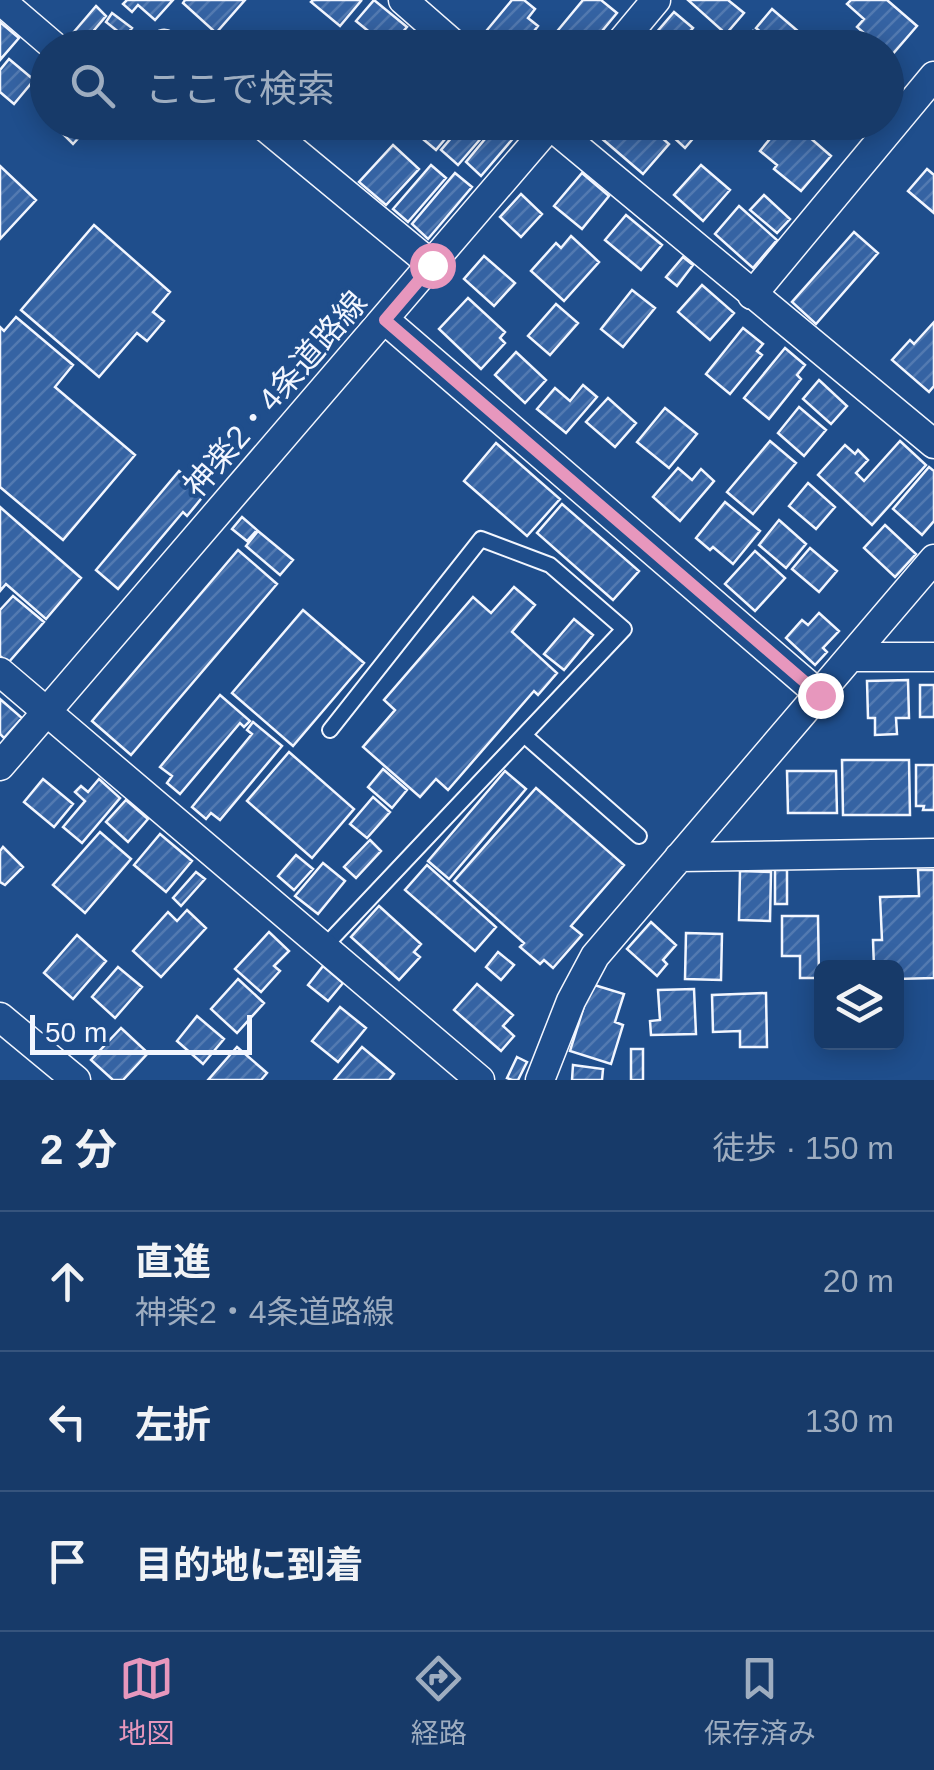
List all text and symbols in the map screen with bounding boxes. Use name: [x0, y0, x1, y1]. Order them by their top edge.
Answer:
search box: [30, 30, 904, 140]
icon: search: [65, 58, 120, 113]
text: ここで検索: [145, 68, 335, 110]
route start: [410, 243, 456, 289]
street label: 神楽2・4条道路線: [176, 284, 374, 504]
route end: [798, 673, 844, 719]
map controls: [814, 960, 904, 1050]
button: layers: [814, 960, 904, 1050]
scale bar: [30, 1010, 252, 1054]
text: 50 m: [45, 1017, 107, 1048]
text: 2 分: [40, 1126, 117, 1173]
text: 徒歩 · 150 m: [713, 1130, 894, 1166]
text: 直進: [135, 1241, 211, 1283]
icon: ahead: [40, 1254, 95, 1309]
text: 20 m: [823, 1263, 894, 1299]
text: 神楽2・4条道路線: [135, 1294, 395, 1330]
icon: left: [40, 1394, 95, 1449]
text: 130 m: [805, 1403, 894, 1439]
text: 左折: [135, 1404, 211, 1446]
icon: arrive: [40, 1534, 95, 1589]
text: 目的地に到着: [135, 1544, 363, 1586]
tab: 地図: [118, 1651, 174, 1751]
tab: 経路: [411, 1651, 467, 1751]
tab: 保存済み: [704, 1651, 816, 1751]

